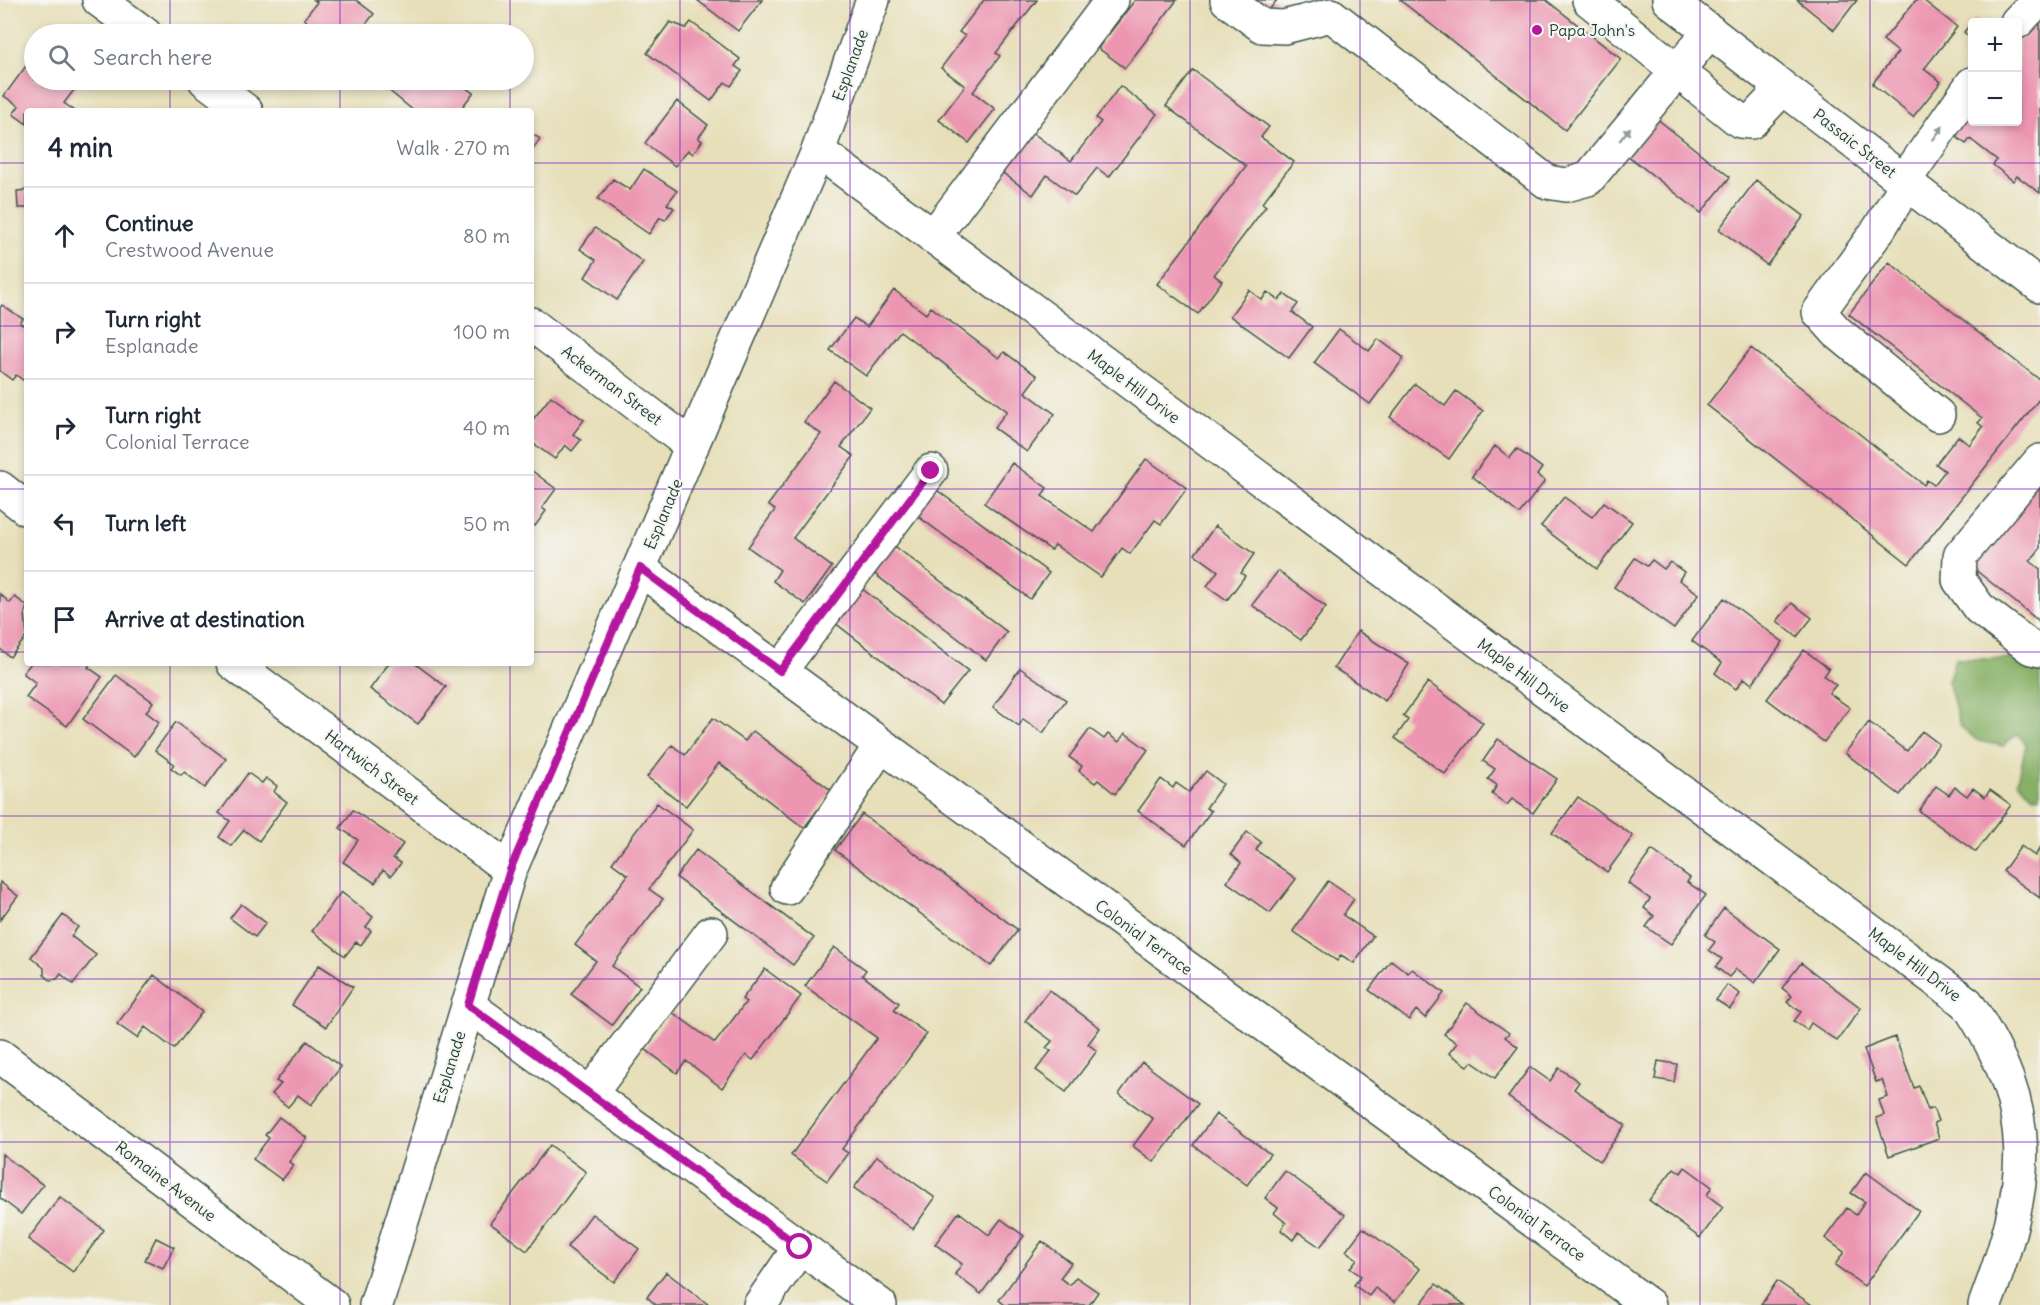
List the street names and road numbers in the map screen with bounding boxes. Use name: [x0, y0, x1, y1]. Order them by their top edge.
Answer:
street label: Esplanade: [828, 26, 872, 104]
street label: Passaic Street: [1809, 104, 1901, 182]
street label: Ackerman Street: [558, 341, 667, 430]
street label: Maple Hill Drive: [1084, 345, 1184, 427]
street label: Esplanade: [639, 476, 687, 552]
street label: Maple Hill Drive: [1474, 634, 1574, 716]
street label: Hartwich Street: [321, 725, 423, 809]
street label: Colonial Terrace: [1091, 895, 1197, 979]
street label: Maple Hill Drive: [1865, 923, 1965, 1005]
street label: Esplanade: [428, 1028, 470, 1106]
street label: Romaine Avenue: [112, 1137, 220, 1225]
street label: Colonial Terrace: [1484, 1181, 1590, 1265]

